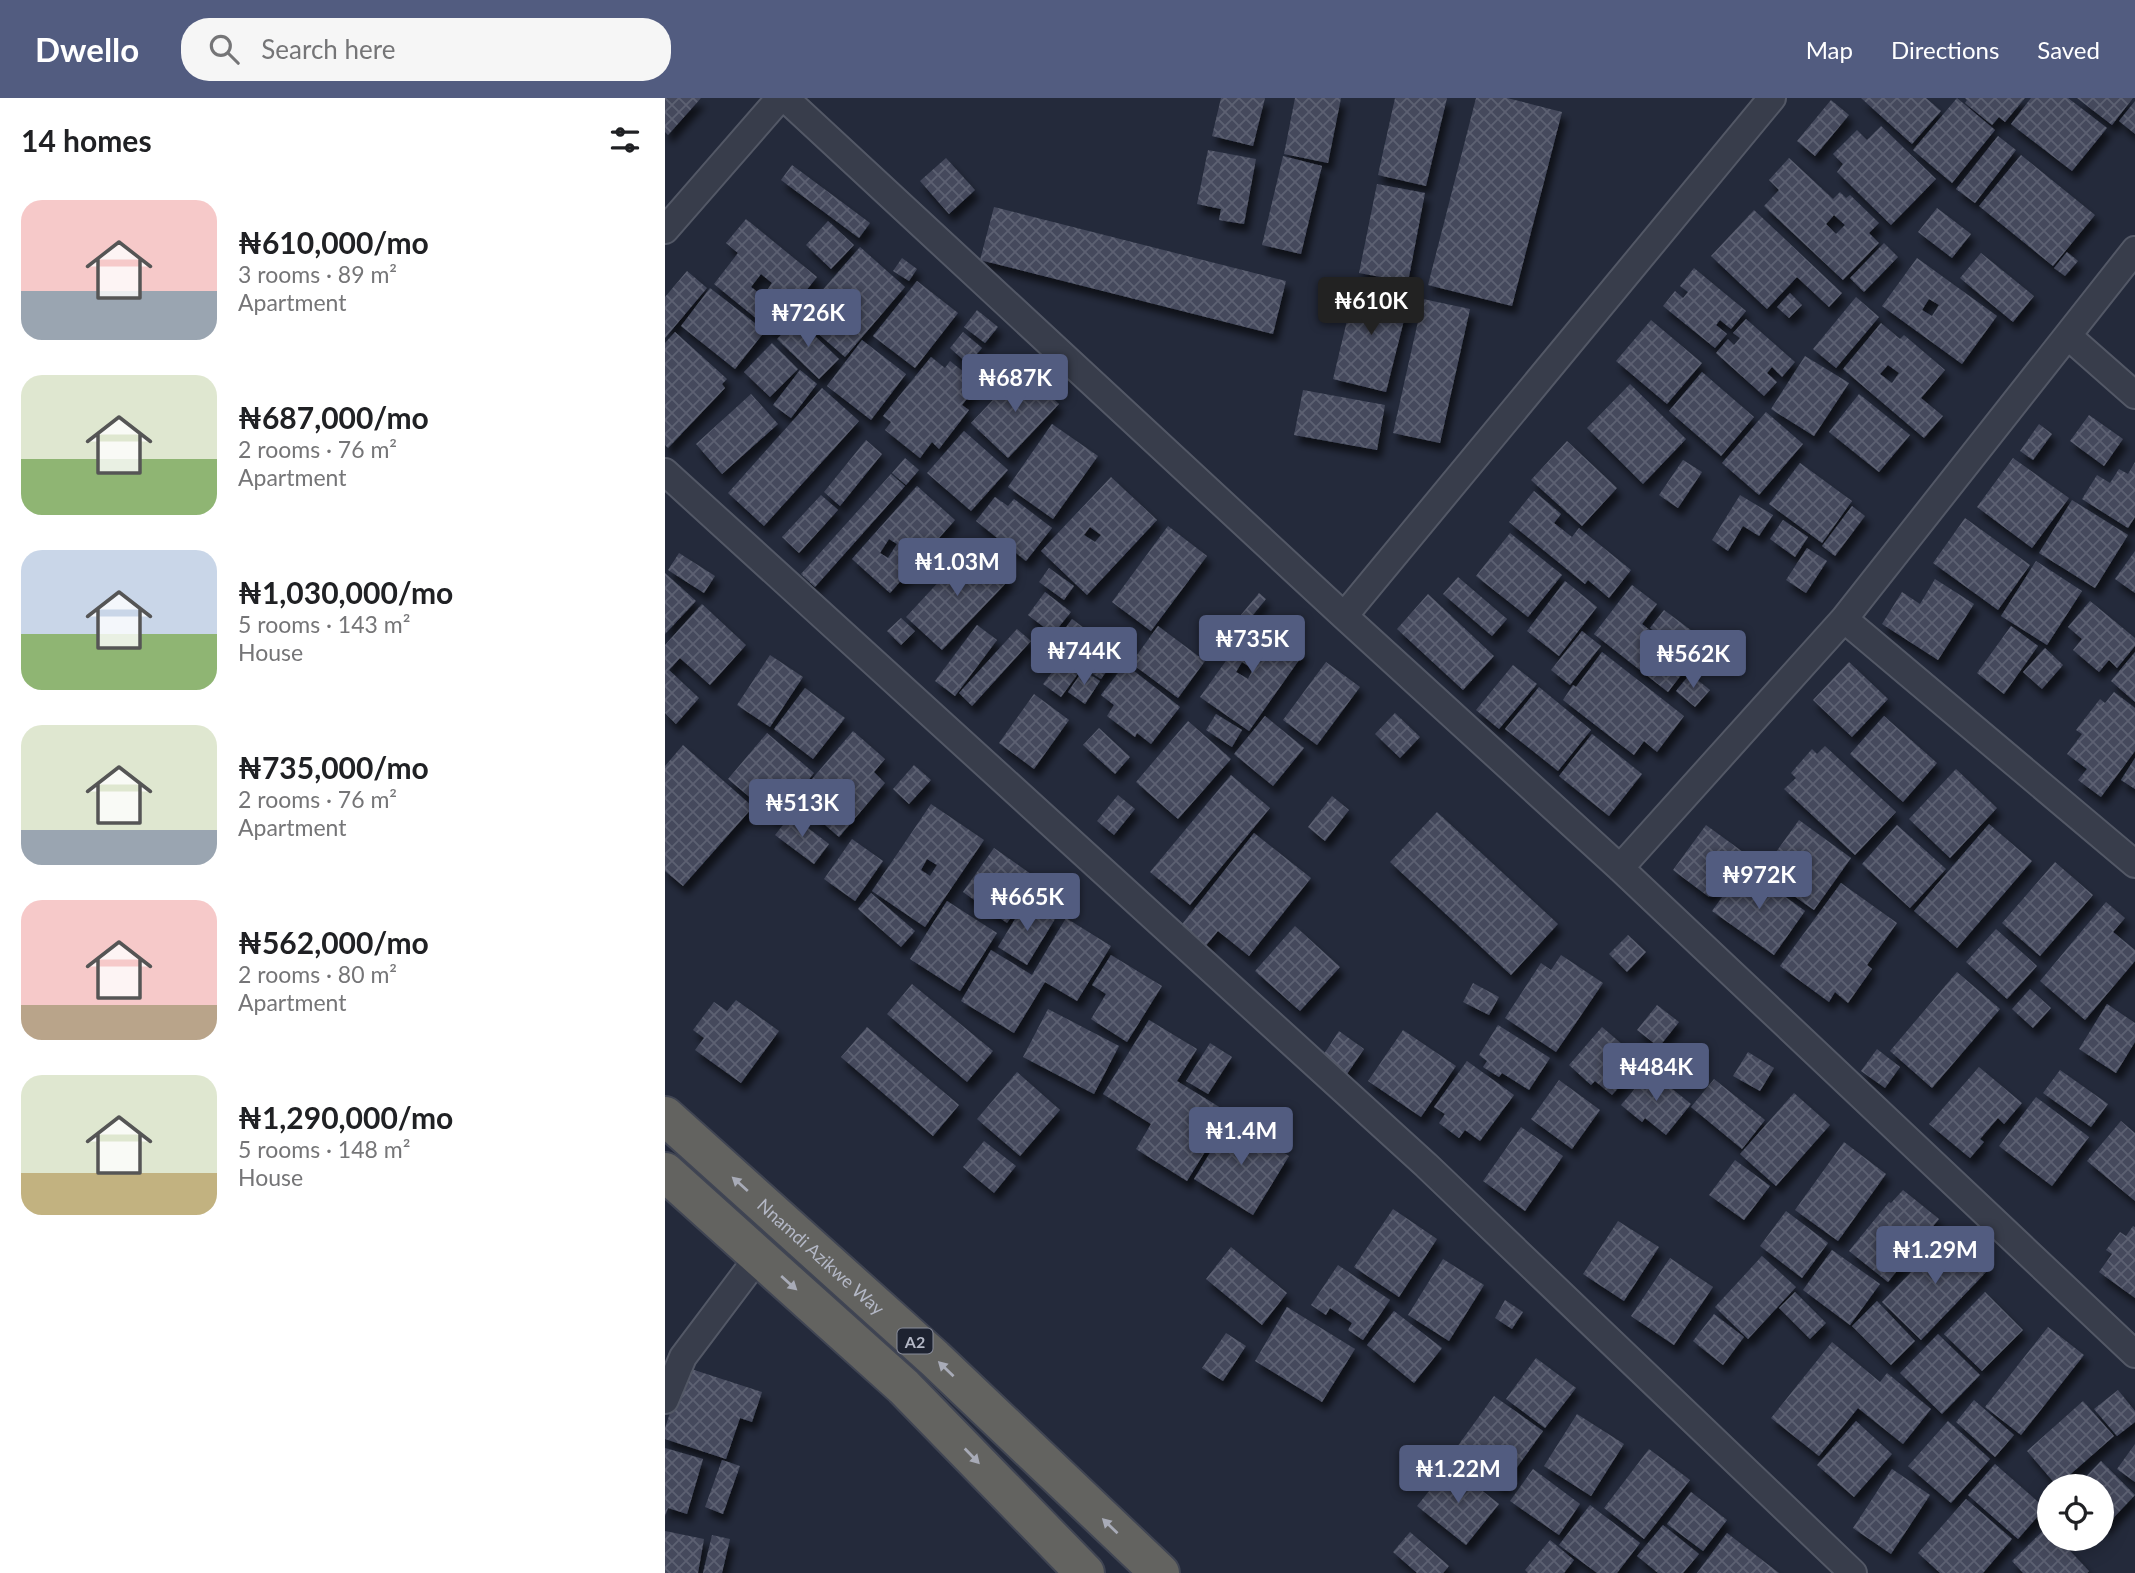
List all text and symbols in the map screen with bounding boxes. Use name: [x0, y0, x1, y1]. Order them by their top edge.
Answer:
search box: [181, 18, 671, 81]
text: Dwello: [35, 29, 139, 69]
icon: search: [205, 30, 243, 68]
text: Search here: [261, 33, 395, 65]
text: Map: [1806, 35, 1853, 64]
text: Directions: [1891, 35, 1999, 64]
text: Saved: [2037, 35, 2100, 64]
icon: filters: [606, 121, 644, 159]
text: 14 homes: [21, 122, 152, 158]
text: ₦610,000/mo: [238, 224, 429, 260]
icon: home: [77, 228, 161, 312]
text: 3 rooms · 89 m²: [238, 260, 397, 288]
pin: ₦610K: [1322, 278, 1420, 337]
text: ₦610K: [1334, 286, 1408, 314]
text: Apartment: [238, 288, 346, 316]
pin: ₦726K: [759, 289, 857, 349]
text: ₦726K: [771, 298, 845, 326]
pin: ₦687K: [966, 354, 1064, 414]
text: ₦687K: [978, 363, 1052, 391]
text: ₦687,000/mo: [238, 399, 429, 435]
icon: home: [77, 403, 161, 487]
text: 2 rooms · 76 m²: [238, 435, 397, 463]
text: Apartment: [238, 463, 346, 491]
pin: ₦1.03M: [900, 538, 1014, 598]
text: ₦1.03M: [914, 547, 1000, 575]
text: ₦1,030,000/mo: [238, 574, 453, 610]
icon: home: [77, 578, 161, 662]
text: 5 rooms · 143 m²: [238, 610, 410, 638]
pin: ₦735K: [1203, 616, 1301, 675]
text: ₦735K: [1215, 624, 1289, 652]
pin: ₦744K: [1035, 628, 1133, 687]
pin: ₦562K: [1644, 630, 1742, 690]
text: ₦744K: [1047, 636, 1121, 664]
text: House: [238, 638, 303, 666]
text: ₦562K: [1656, 639, 1730, 667]
text: ₦735,000/mo: [238, 749, 429, 785]
icon: home: [77, 753, 161, 837]
pin: ₦513K: [753, 780, 851, 839]
text: 2 rooms · 76 m²: [238, 785, 397, 813]
text: ₦513K: [765, 788, 839, 816]
text: Apartment: [238, 813, 346, 841]
pin: ₦972K: [1710, 852, 1808, 911]
text: ₦972K: [1722, 860, 1796, 888]
pin: ₦665K: [978, 874, 1076, 933]
text: ₦665K: [990, 882, 1064, 910]
text: ₦562,000/mo: [238, 924, 429, 960]
icon: home: [77, 928, 161, 1012]
text: 2 rooms · 80 m²: [238, 960, 397, 988]
text: Apartment: [238, 988, 346, 1016]
pin: ₦484K: [1607, 1044, 1705, 1103]
text: ₦484K: [1619, 1052, 1693, 1080]
text: ₦1,290,000/mo: [238, 1099, 453, 1135]
icon: home: [77, 1103, 161, 1187]
pin: ₦1.4M: [1192, 1108, 1290, 1167]
text: ₦1.4M: [1205, 1116, 1277, 1144]
text: 5 rooms · 148 m²: [238, 1135, 410, 1163]
text: House: [238, 1163, 303, 1191]
one-way arrow: [732, 1176, 749, 1192]
street label: Nnamdi Azikwe Way: [753, 1194, 890, 1320]
pin: ₦1.29M: [1878, 1226, 1992, 1286]
text: ₦1.29M: [1892, 1235, 1978, 1263]
one-way arrow: [780, 1275, 798, 1291]
road number: A2: [897, 1329, 933, 1354]
one-way arrow: [937, 1361, 954, 1378]
pin: ₦1.22M: [1401, 1446, 1515, 1505]
one-way arrow: [963, 1448, 980, 1465]
text: ₦1.22M: [1415, 1454, 1501, 1482]
map controls: [2037, 1474, 2114, 1551]
button: locate: [2037, 1474, 2114, 1551]
one-way arrow: [1102, 1518, 1119, 1534]

